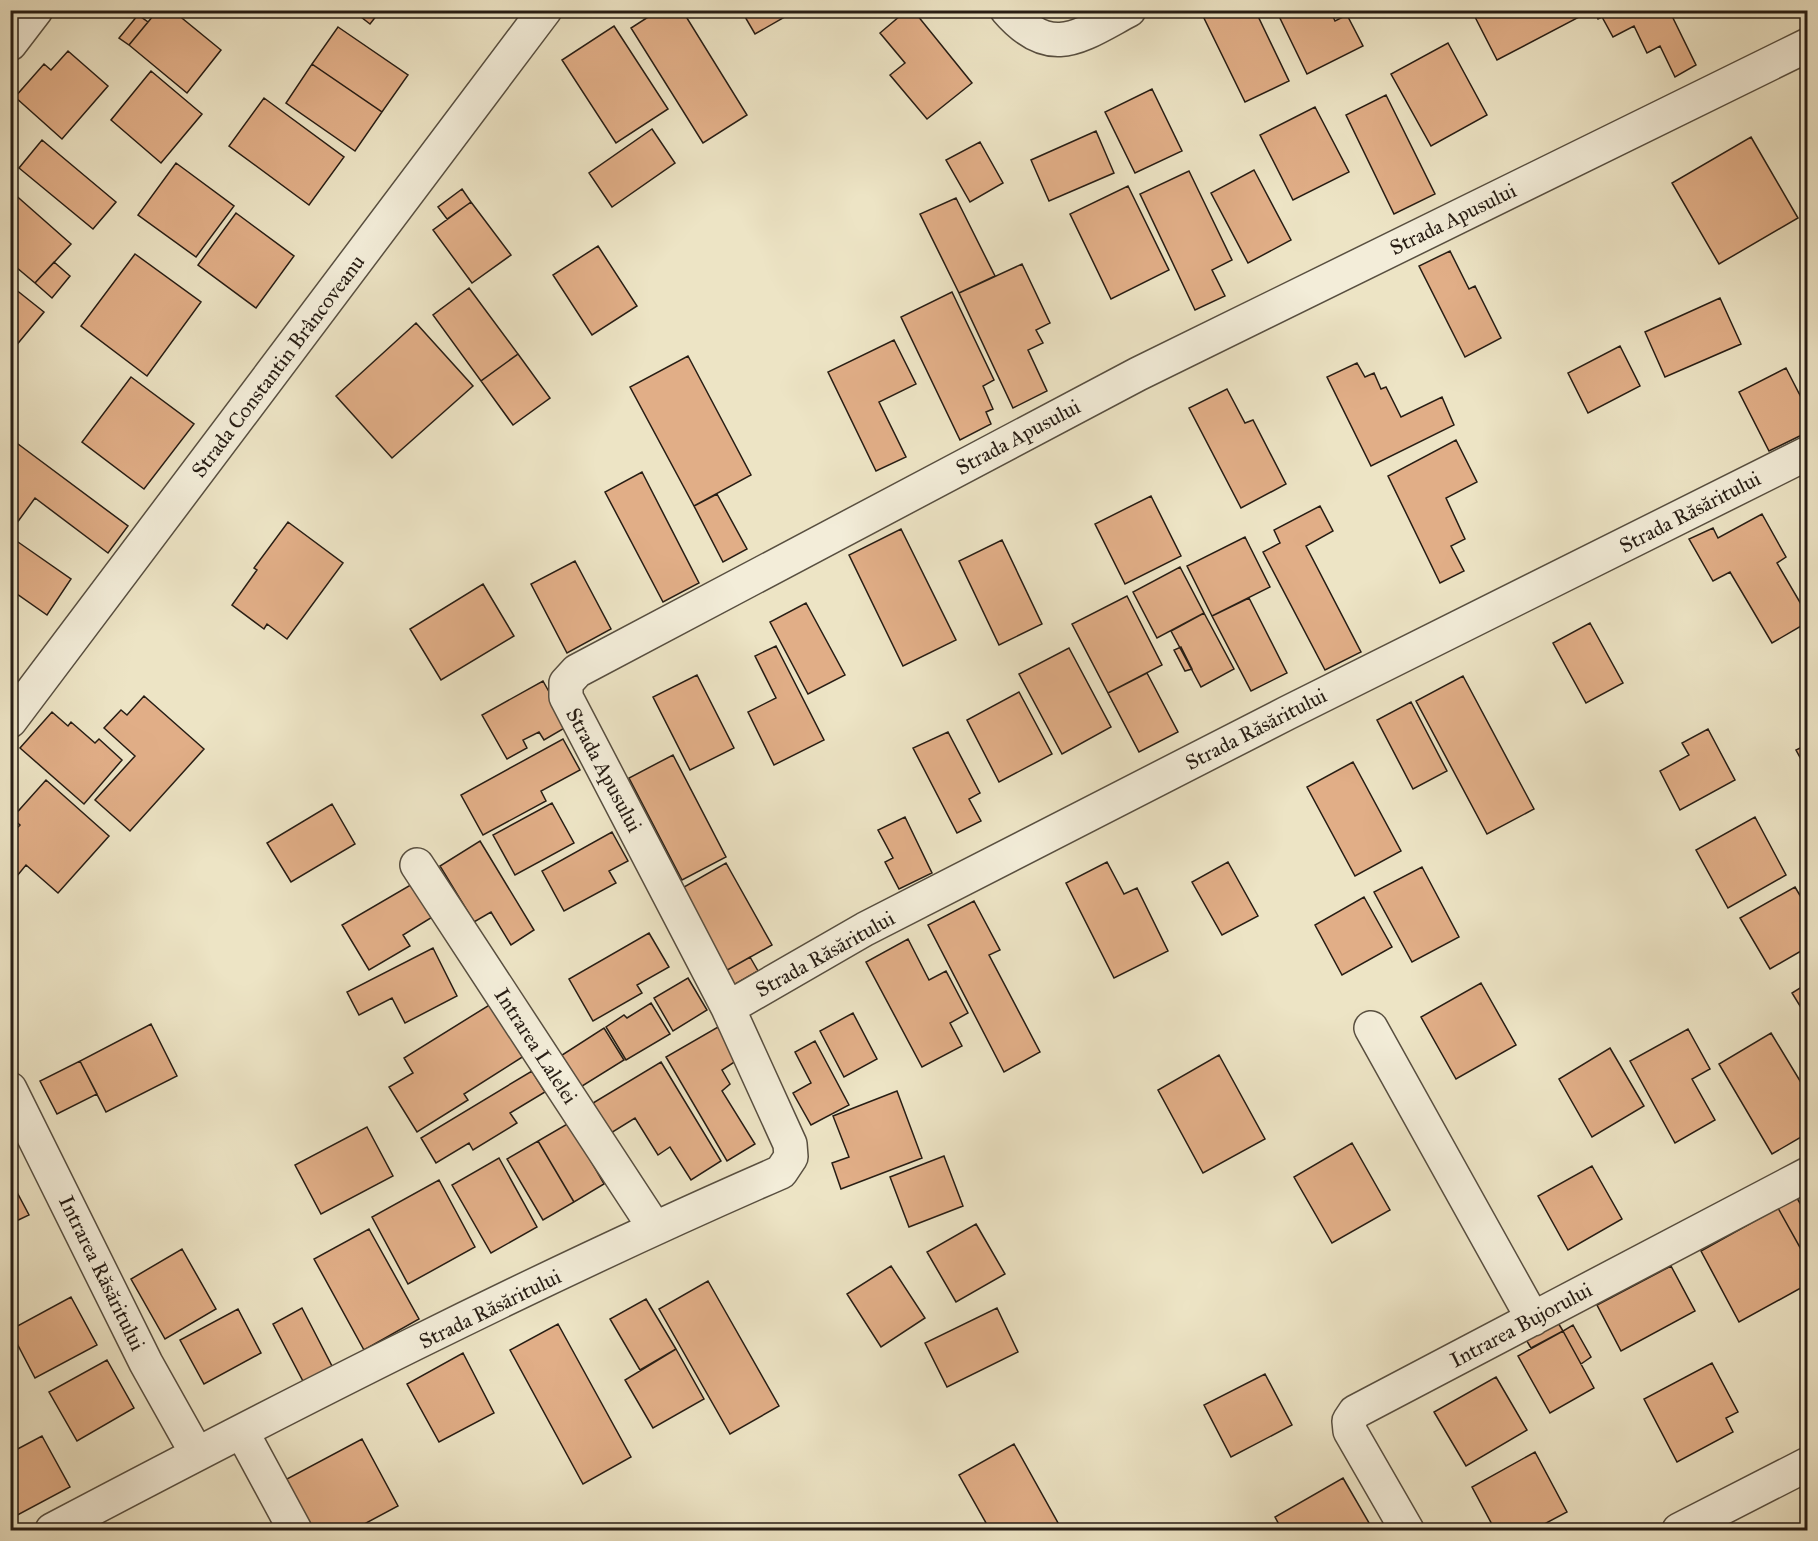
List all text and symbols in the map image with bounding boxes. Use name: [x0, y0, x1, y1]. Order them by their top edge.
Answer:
street label: Strada Apusului: [1386, 177, 1521, 261]
street label: Strada Constantin Brâncoveanu: [186, 249, 370, 483]
street label: Strada Apusului: [951, 393, 1085, 481]
street label: Strada Răsăritului: [1615, 465, 1765, 559]
street label: Strada Răsăritului: [1181, 682, 1331, 776]
street label: Strada Apusului: [560, 703, 648, 837]
street label: Strada Răsăritului: [751, 905, 899, 1003]
street label: Intrarea Lalelei: [489, 983, 583, 1109]
street label: Intrarea Răsăritului: [53, 1191, 151, 1355]
street label: Strada Răsăritului: [415, 1263, 566, 1355]
street label: Intrarea Bujorului: [1446, 1277, 1597, 1373]

